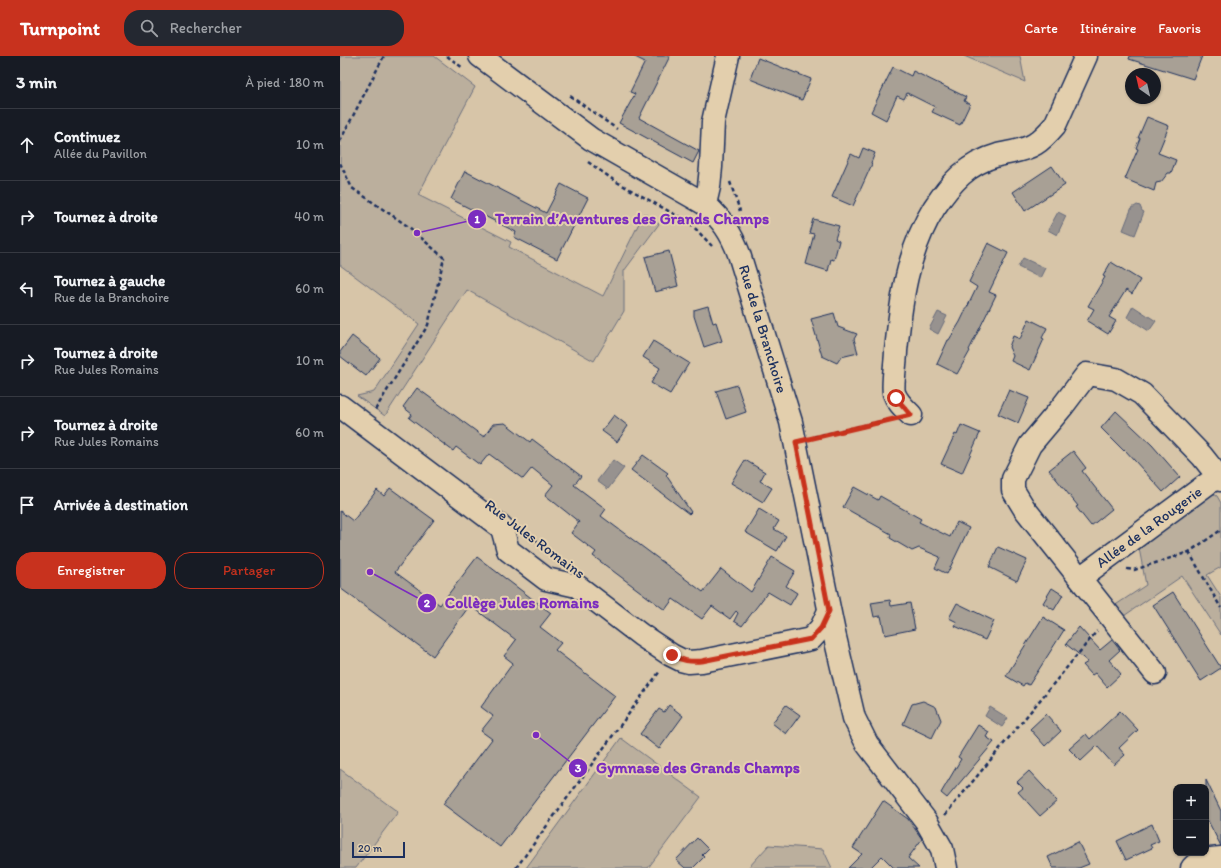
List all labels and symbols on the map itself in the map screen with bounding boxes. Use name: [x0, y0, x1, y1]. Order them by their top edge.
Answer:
north arrow: [1125, 68, 1161, 104]
callout: Terrain d’Aventures des Grands Champs: [467, 205, 777, 233]
text: Terrain d’Aventures des Grands Champs: [494, 209, 769, 229]
text: 1: [474, 212, 480, 226]
street label: Rue de la Branchoire: [735, 263, 791, 395]
route start: [887, 389, 905, 407]
street label: Allée de la Rougerie: [1093, 483, 1205, 571]
street label: Rue Jules Romains: [481, 495, 589, 583]
callout: Collège Jules Romains: [417, 589, 606, 617]
text: Collège Jules Romains: [445, 593, 599, 613]
text: 2: [424, 596, 431, 610]
route end: [663, 646, 681, 664]
callout: Gymnase des Grands Champs: [568, 754, 807, 782]
text: Gymnase des Grands Champs: [596, 758, 800, 778]
text: 3: [575, 761, 582, 775]
scale bar: [352, 840, 405, 859]

